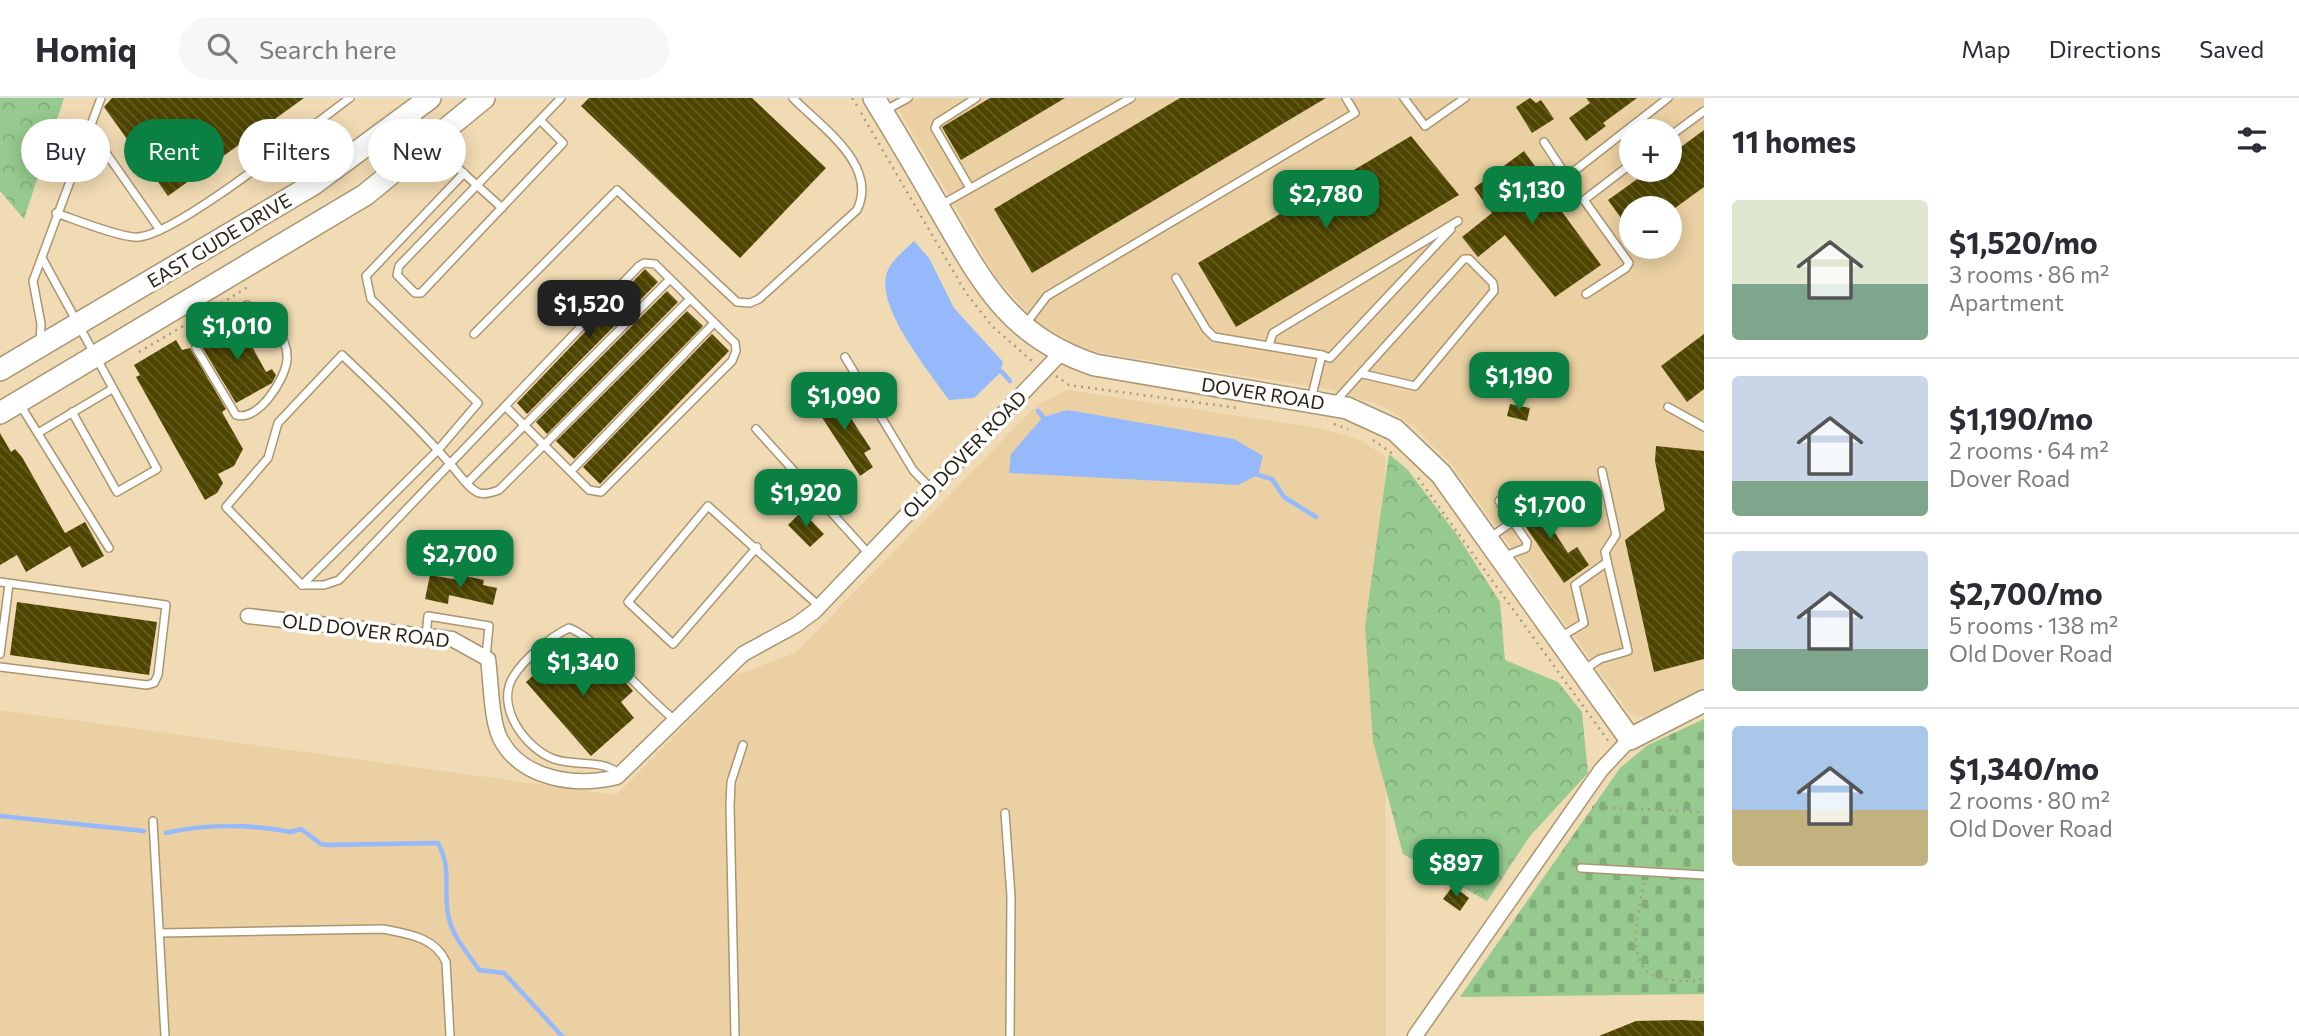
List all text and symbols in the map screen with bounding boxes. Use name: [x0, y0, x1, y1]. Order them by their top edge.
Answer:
search box: [179, 17, 669, 80]
text: Homiq: [35, 28, 137, 69]
icon: search: [203, 29, 241, 67]
text: Search here: [259, 33, 396, 64]
text: Map: [1961, 34, 2011, 63]
text: Directions: [2049, 34, 2161, 63]
text: Saved: [2199, 34, 2264, 63]
chip: Buy: [21, 119, 110, 182]
chip: Rent: [124, 119, 224, 182]
chip: Filters: [238, 119, 354, 182]
chip: New: [368, 119, 466, 182]
map controls: [1619, 119, 1682, 259]
button: +: [1619, 119, 1682, 182]
icon: filters: [2233, 121, 2271, 159]
text: 11 homes: [1732, 122, 1856, 159]
pin: $1,130: [1475, 166, 1589, 226]
pin: $2,780: [1269, 170, 1383, 230]
text: $1,130: [1499, 175, 1565, 203]
text: $2,780: [1289, 179, 1363, 207]
street label: EAST GUDE DRIVE: [143, 188, 295, 292]
button: −: [1619, 196, 1682, 259]
text: $1,520/mo: [1949, 223, 2098, 260]
icon: home: [1788, 228, 1872, 312]
text: 3 rooms · 86 m²: [1949, 260, 2109, 288]
pin: $1,520: [532, 280, 646, 340]
text: Apartment: [1949, 288, 2064, 316]
text: $1,520: [553, 289, 625, 317]
pin: $1,010: [180, 302, 294, 362]
text: $1,010: [202, 311, 272, 339]
pin: $1,190: [1462, 352, 1576, 412]
text: $1,190: [1485, 361, 1553, 389]
pin: $1,090: [787, 372, 901, 432]
street label: DOVER ROAD: [1200, 372, 1326, 414]
text: $1,090: [807, 381, 881, 409]
street label: OLD DOVER ROAD: [897, 385, 1031, 523]
text: $1,190/mo: [1949, 399, 2093, 436]
icon: home: [1788, 404, 1872, 488]
text: 2 rooms · 64 m²: [1949, 436, 2109, 464]
text: Dover Road: [1949, 464, 2070, 492]
pin: $1,920: [749, 470, 863, 529]
text: $1,920: [770, 478, 842, 506]
pin: $1,700: [1493, 482, 1607, 541]
text: $1,700: [1514, 490, 1586, 518]
pin: $2,700: [403, 531, 517, 590]
text: $2,700: [423, 539, 497, 567]
text: $2,700/mo: [1949, 574, 2103, 611]
icon: home: [1788, 579, 1872, 663]
street label: OLD DOVER ROAD: [281, 608, 451, 652]
text: 5 rooms · 138 m²: [1949, 611, 2118, 639]
pin: $1,340: [526, 638, 640, 698]
text: Old Dover Road: [1949, 639, 2112, 667]
text: $1,340: [547, 647, 619, 675]
text: $1,340/mo: [1949, 749, 2099, 786]
icon: home: [1788, 754, 1872, 838]
text: 2 rooms · 80 m²: [1949, 786, 2110, 814]
text: Old Dover Road: [1949, 814, 2112, 842]
pin: $897: [1415, 840, 1497, 899]
text: $897: [1429, 848, 1483, 876]

